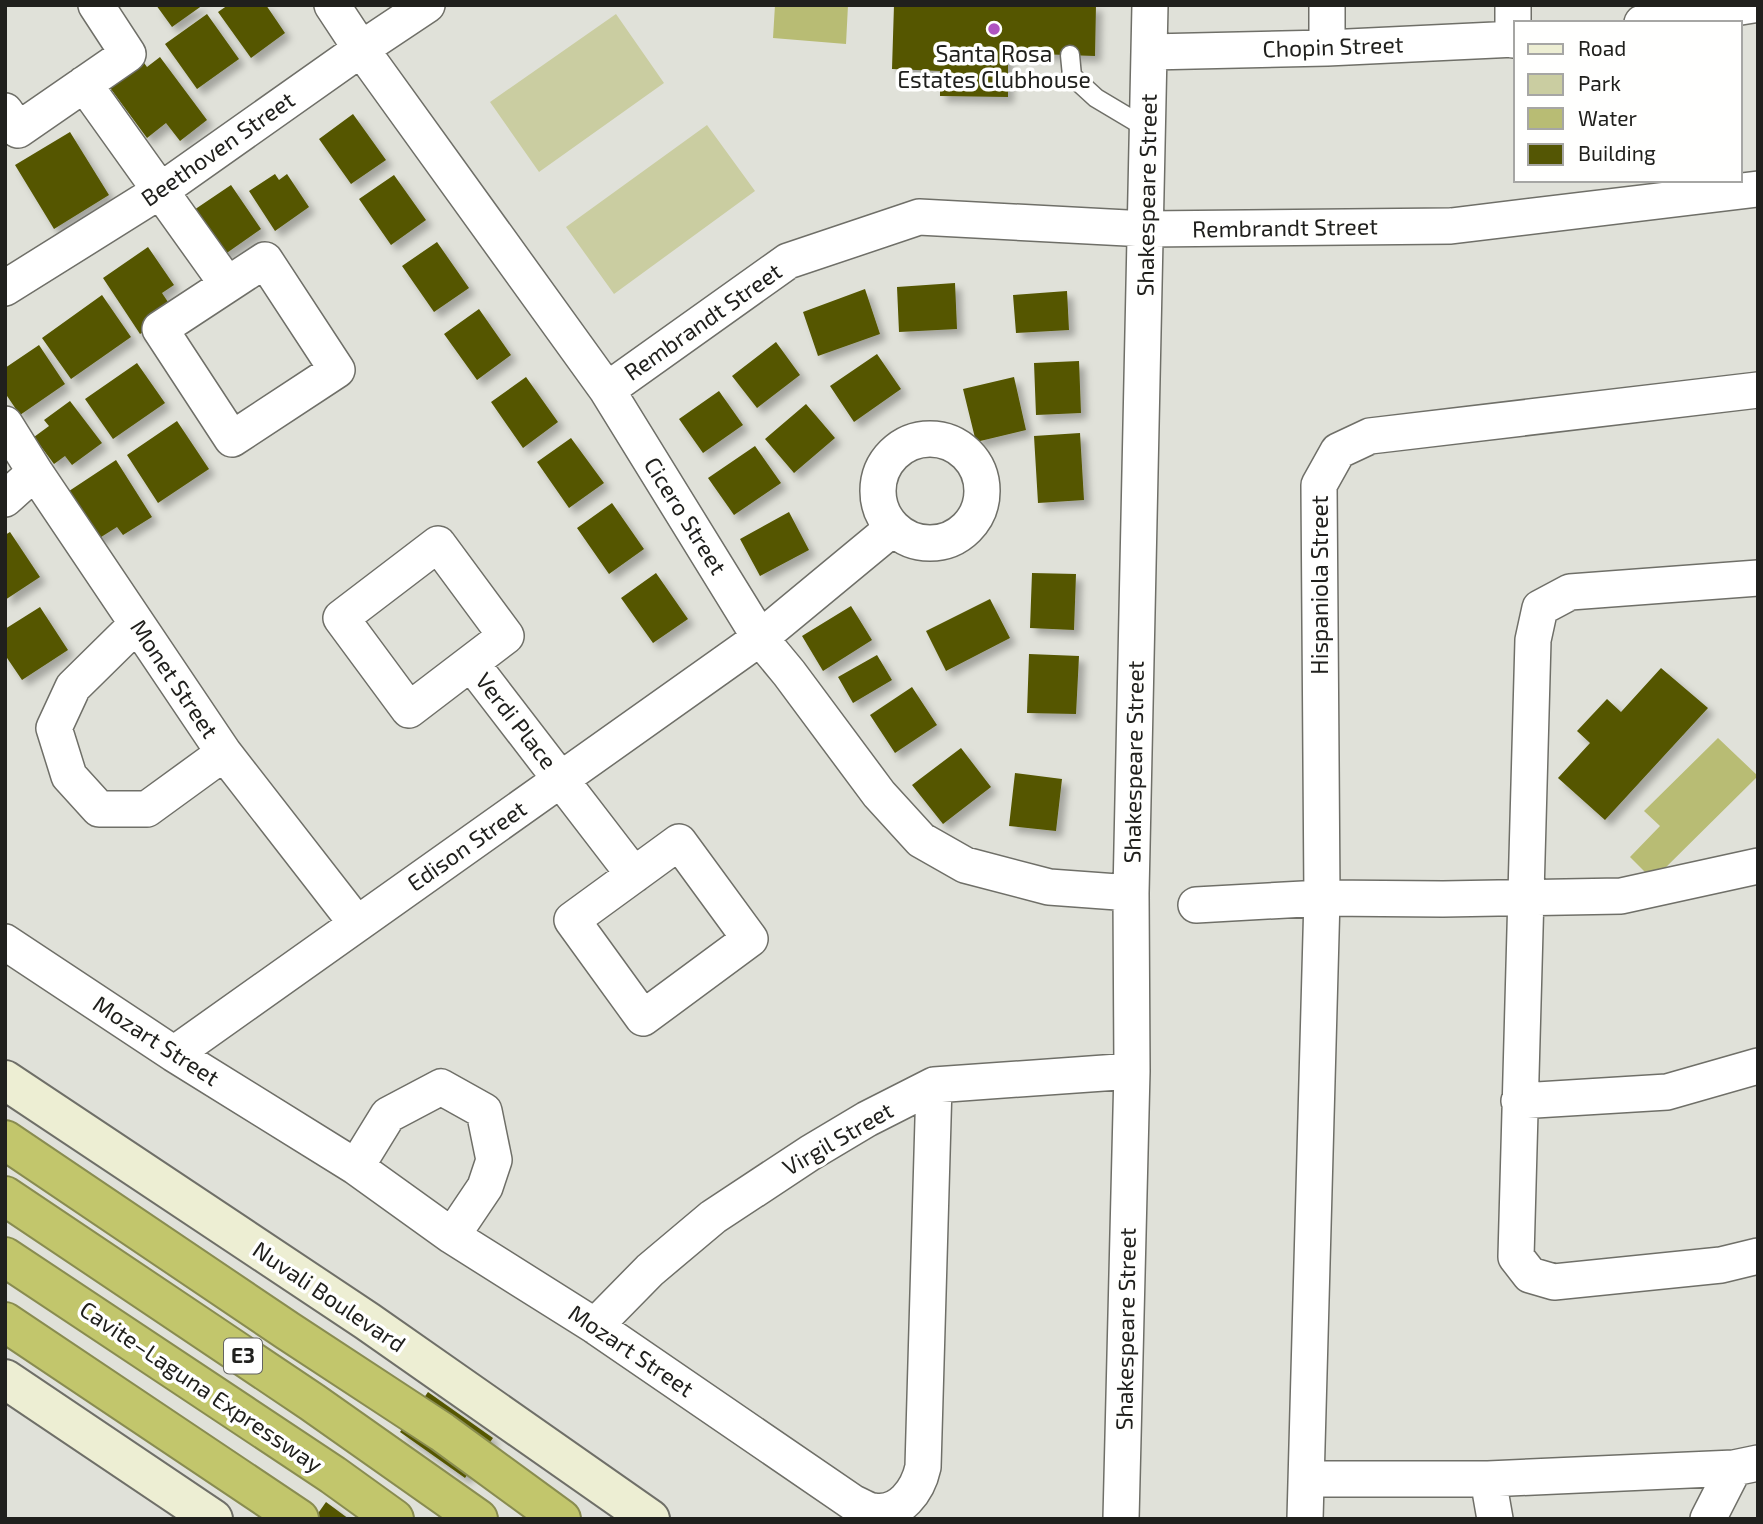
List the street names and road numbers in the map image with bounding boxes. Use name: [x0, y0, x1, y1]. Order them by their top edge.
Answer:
street label: Chopin Street: [1262, 30, 1404, 62]
street label: Beethoven Street: [135, 85, 300, 212]
street label: Shakespeare Street: [1130, 93, 1162, 297]
street label: Rembrandt Street: [1192, 211, 1378, 243]
street label: Rembrandt Street: [618, 256, 787, 386]
street label: Cicero Street: [639, 452, 733, 580]
street label: Hispaniola Street: [1305, 495, 1333, 675]
street label: Monet Street: [125, 614, 225, 743]
street label: Shakespeare Street: [1117, 660, 1149, 864]
street label: Verdi Place: [470, 666, 563, 774]
street label: Edison Street: [401, 794, 532, 896]
street label: Mozart Street: [88, 989, 225, 1091]
street label: Virgil Street: [777, 1095, 898, 1181]
street label: Shakespeare Street: [1109, 1227, 1141, 1431]
street label: Nuvali Boulevard: [248, 1235, 411, 1358]
street label: Cavite–Laguna Expressway: [75, 1294, 328, 1478]
street label: Mozart Street: [564, 1298, 700, 1402]
road number: E3: [224, 1338, 262, 1374]

